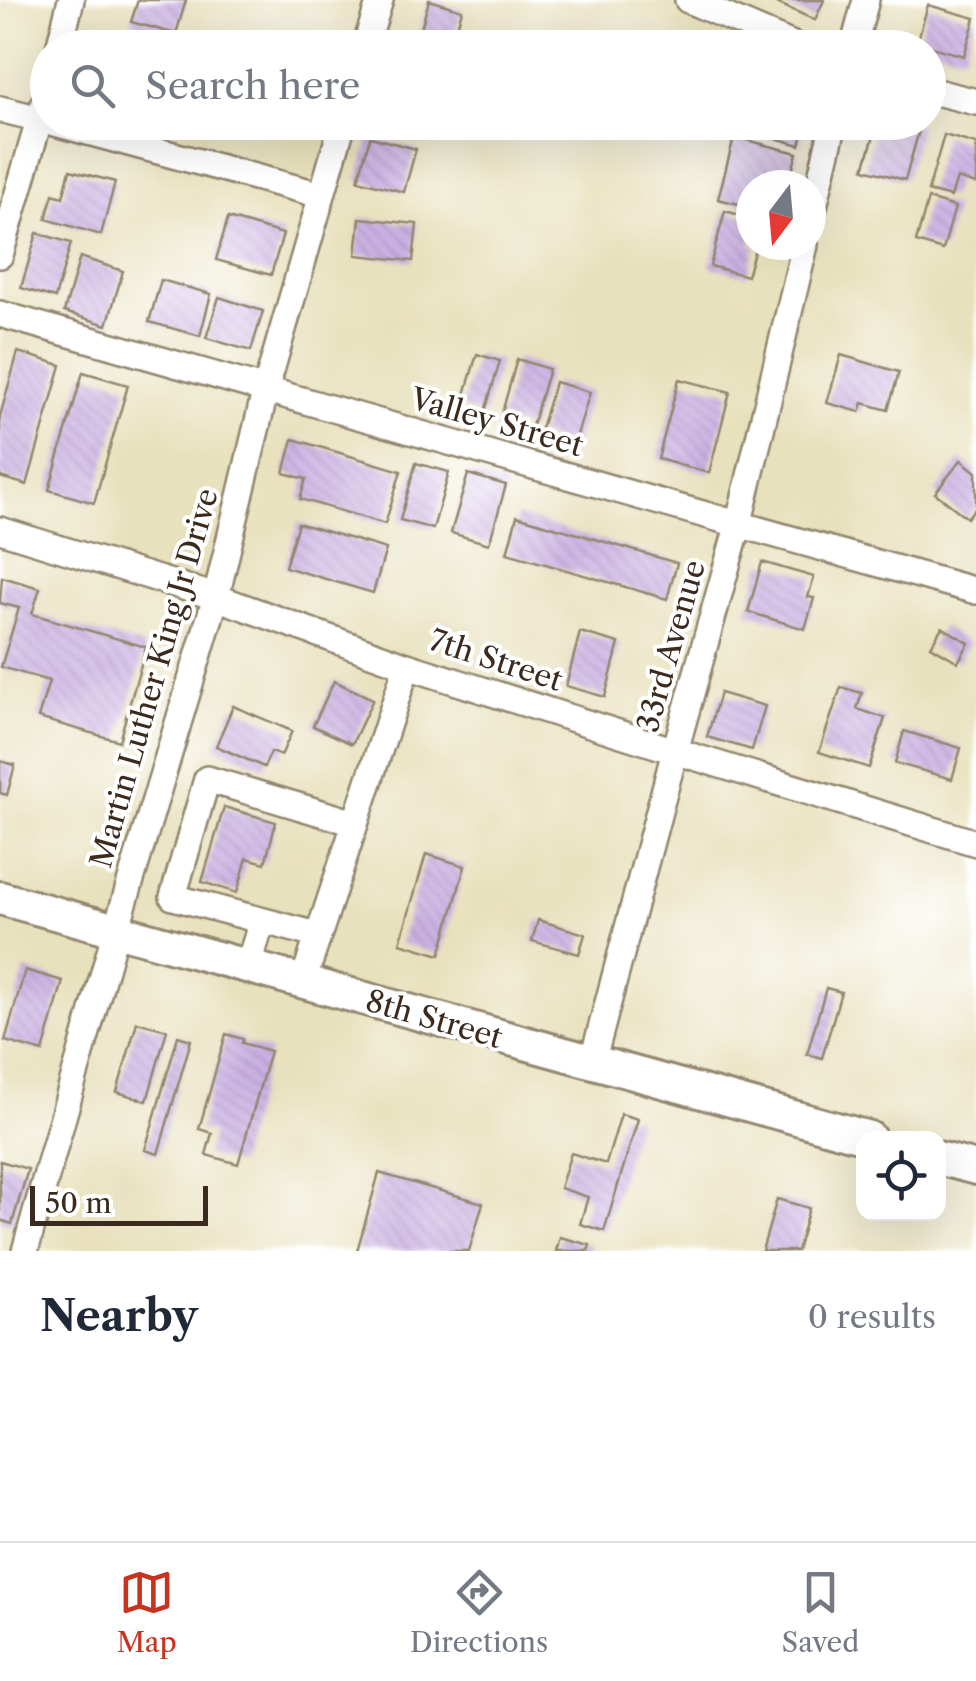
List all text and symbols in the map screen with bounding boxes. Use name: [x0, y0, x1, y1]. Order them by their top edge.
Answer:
search box: [30, 30, 946, 140]
icon: search: [65, 58, 120, 113]
text: Search here: [145, 62, 360, 109]
north arrow: [736, 170, 826, 260]
street label: Valley Street: [406, 379, 588, 464]
street label: Martin Luther King Jr Drive: [82, 484, 226, 872]
street label: 33rd Avenue: [629, 556, 713, 736]
street label: 7th Street: [425, 621, 567, 699]
street label: 8th Street: [362, 982, 507, 1056]
map controls: [856, 1131, 946, 1221]
button: locate: [856, 1131, 946, 1221]
scale bar: [30, 1181, 208, 1226]
text: 50 m: [45, 1186, 112, 1220]
text: Nearby: [40, 1290, 198, 1342]
text: 0 results: [808, 1297, 936, 1336]
tab: Map: [117, 1565, 177, 1659]
tab: Directions: [410, 1565, 548, 1659]
tab: Saved: [782, 1565, 859, 1659]

